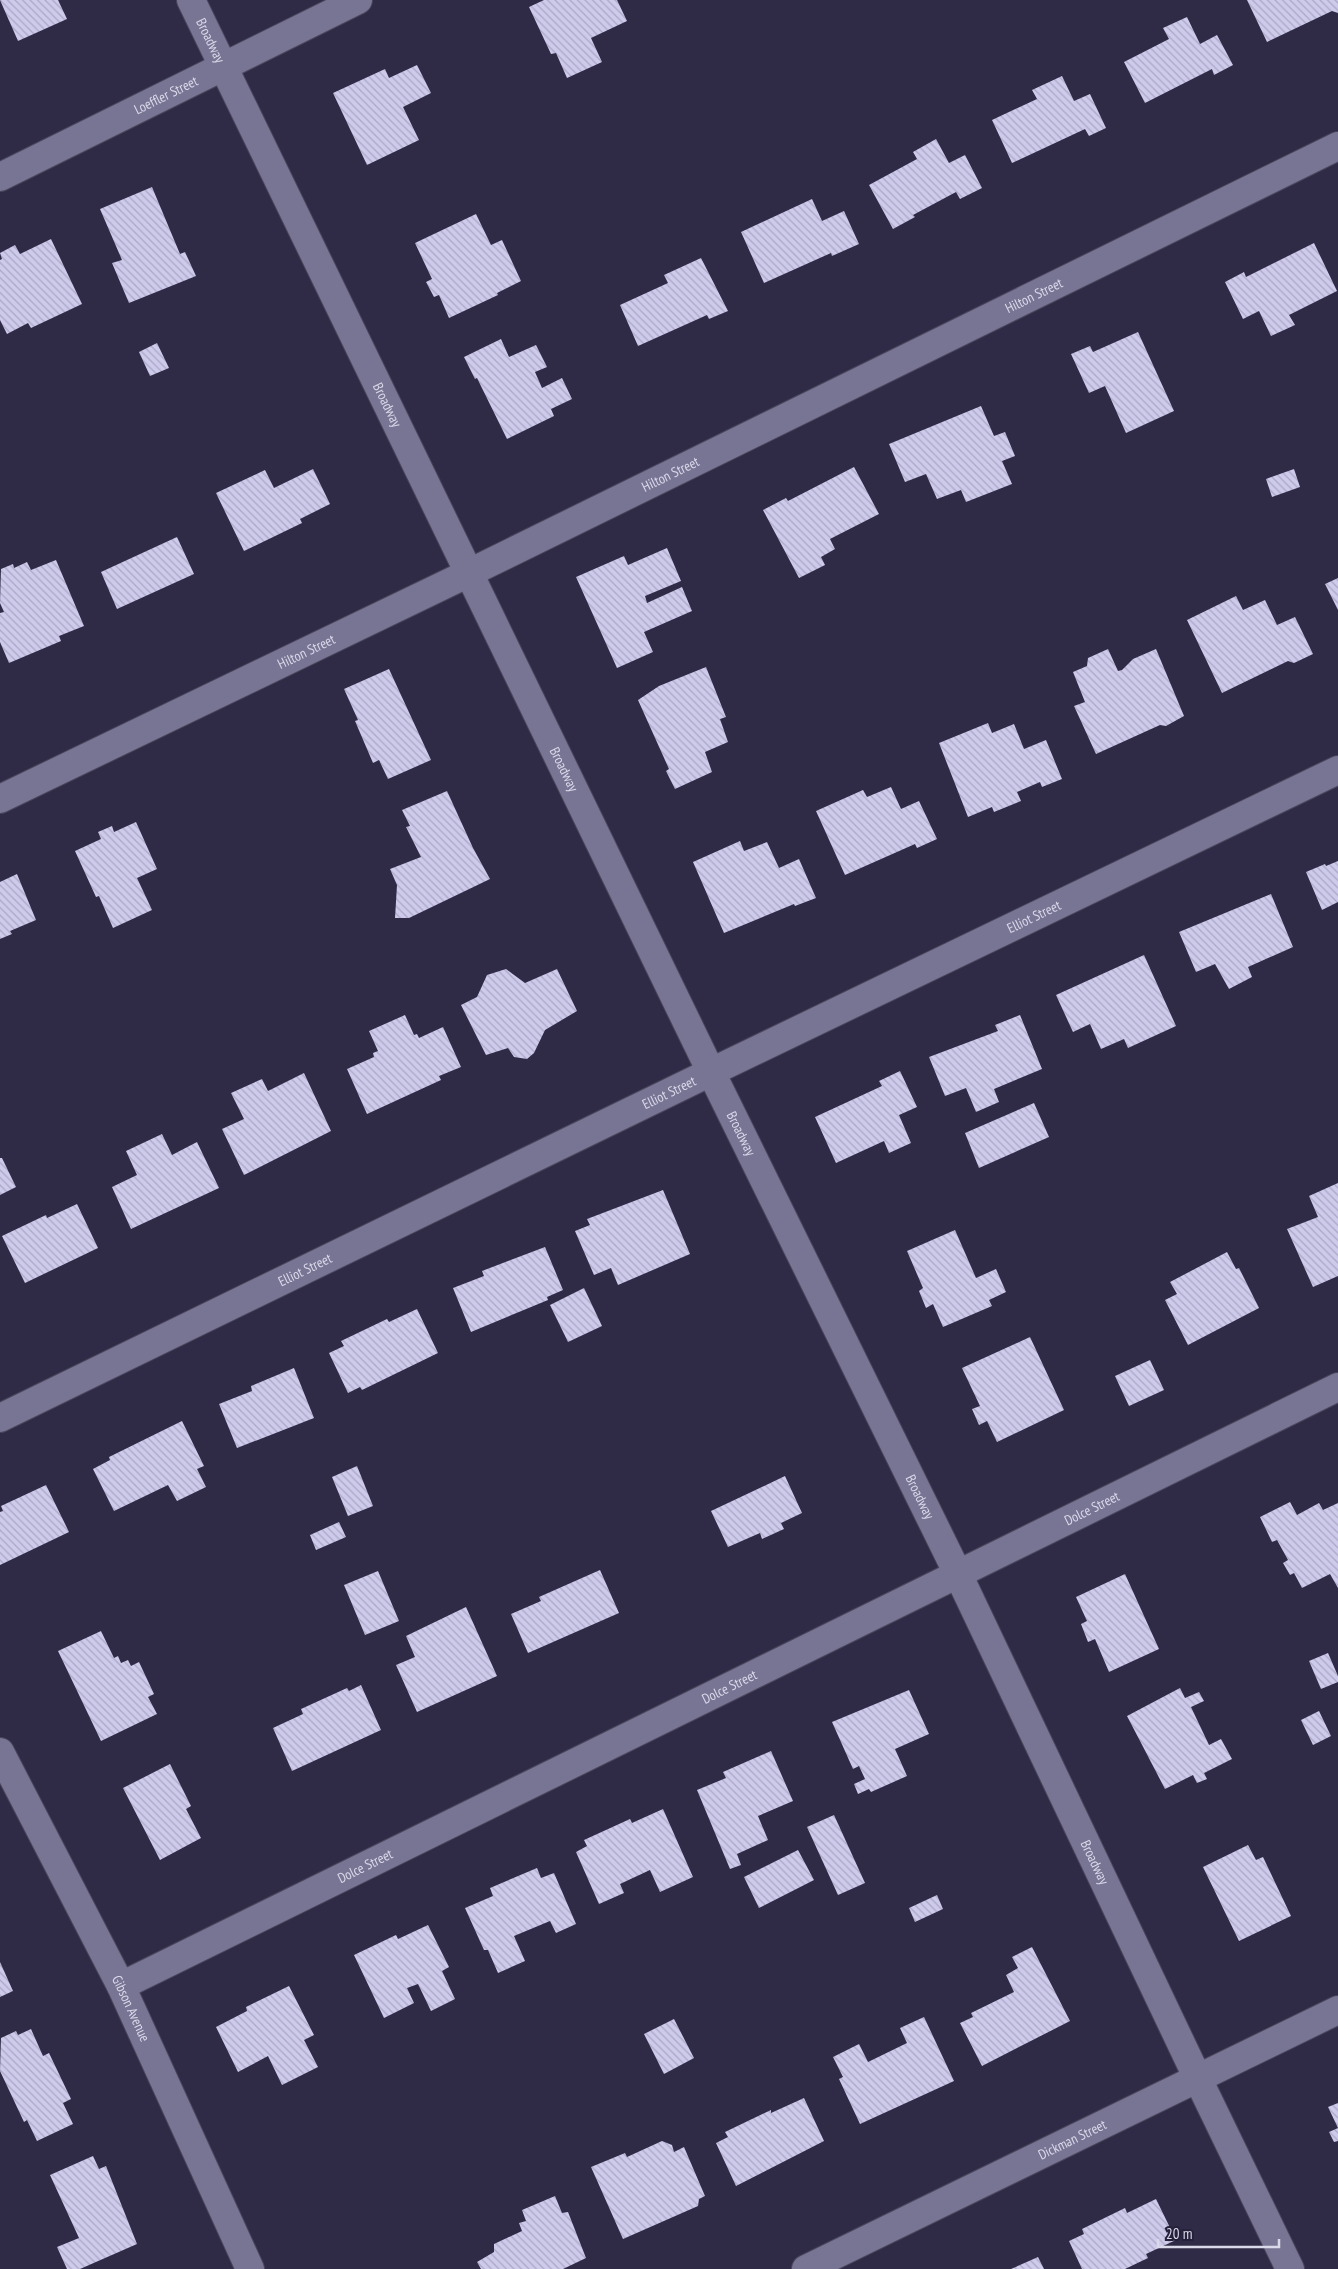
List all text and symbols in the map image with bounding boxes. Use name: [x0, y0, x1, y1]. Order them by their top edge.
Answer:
street label: Broadway: [192, 15, 229, 66]
street label: Loeffler Street: [131, 72, 201, 118]
street label: Hilton Street: [1002, 274, 1066, 317]
street label: Broadway: [369, 380, 406, 431]
street label: Hilton Street: [639, 452, 702, 496]
street label: Hilton Street: [275, 630, 338, 673]
street label: Broadway: [546, 744, 583, 795]
street label: Elliot Street: [1004, 896, 1064, 937]
street label: Elliot Street: [639, 1072, 699, 1113]
street label: Broadway: [723, 1108, 760, 1159]
street label: Elliot Street: [275, 1249, 335, 1290]
street label: Broadway: [902, 1472, 939, 1523]
street label: Dolce Street: [1061, 1487, 1122, 1529]
street label: Dolce Street: [699, 1665, 760, 1708]
street label: Broadway: [1077, 1837, 1114, 1888]
street label: Dolce Street: [334, 1845, 396, 1887]
street label: Gibson Avenue: [108, 1972, 154, 2045]
street label: Dickman Street: [1035, 2115, 1109, 2164]
scale bar: [1158, 2216, 1279, 2248]
text: 20 m: [1166, 2224, 1192, 2243]

